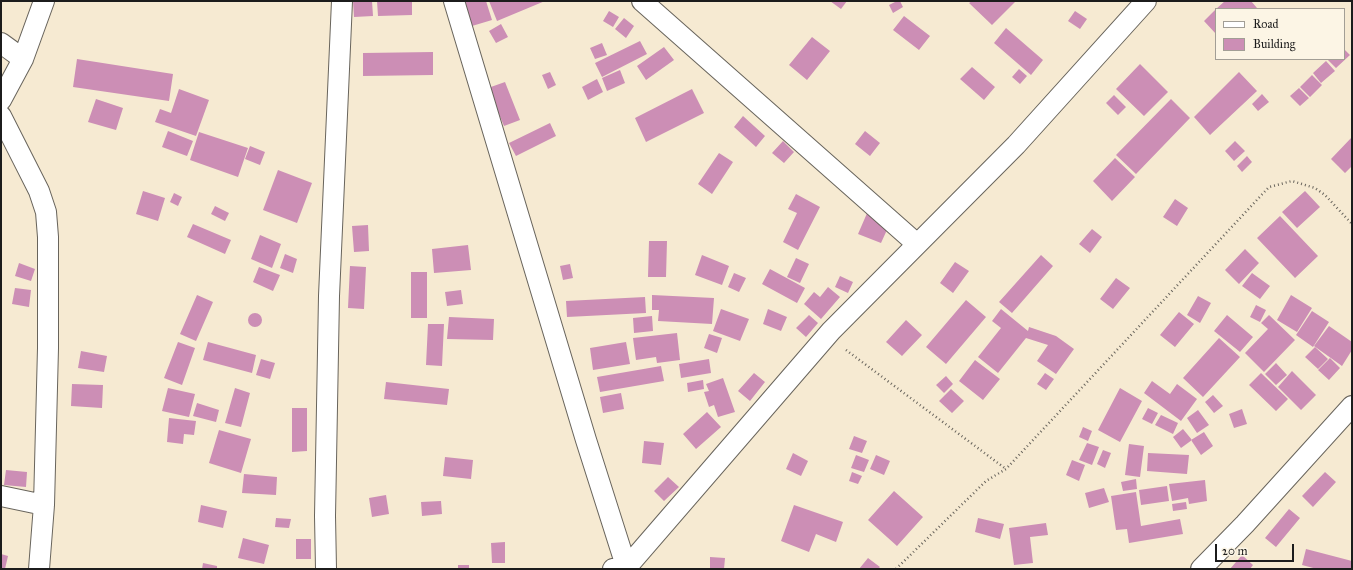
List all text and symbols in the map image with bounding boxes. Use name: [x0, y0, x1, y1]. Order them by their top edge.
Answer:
legend: [1215, 8, 1345, 60]
text: Road: [1253, 17, 1279, 31]
text: Building: [1253, 37, 1295, 51]
scale bar: [1217, 536, 1296, 562]
text: 20 m: [1222, 544, 1248, 558]

